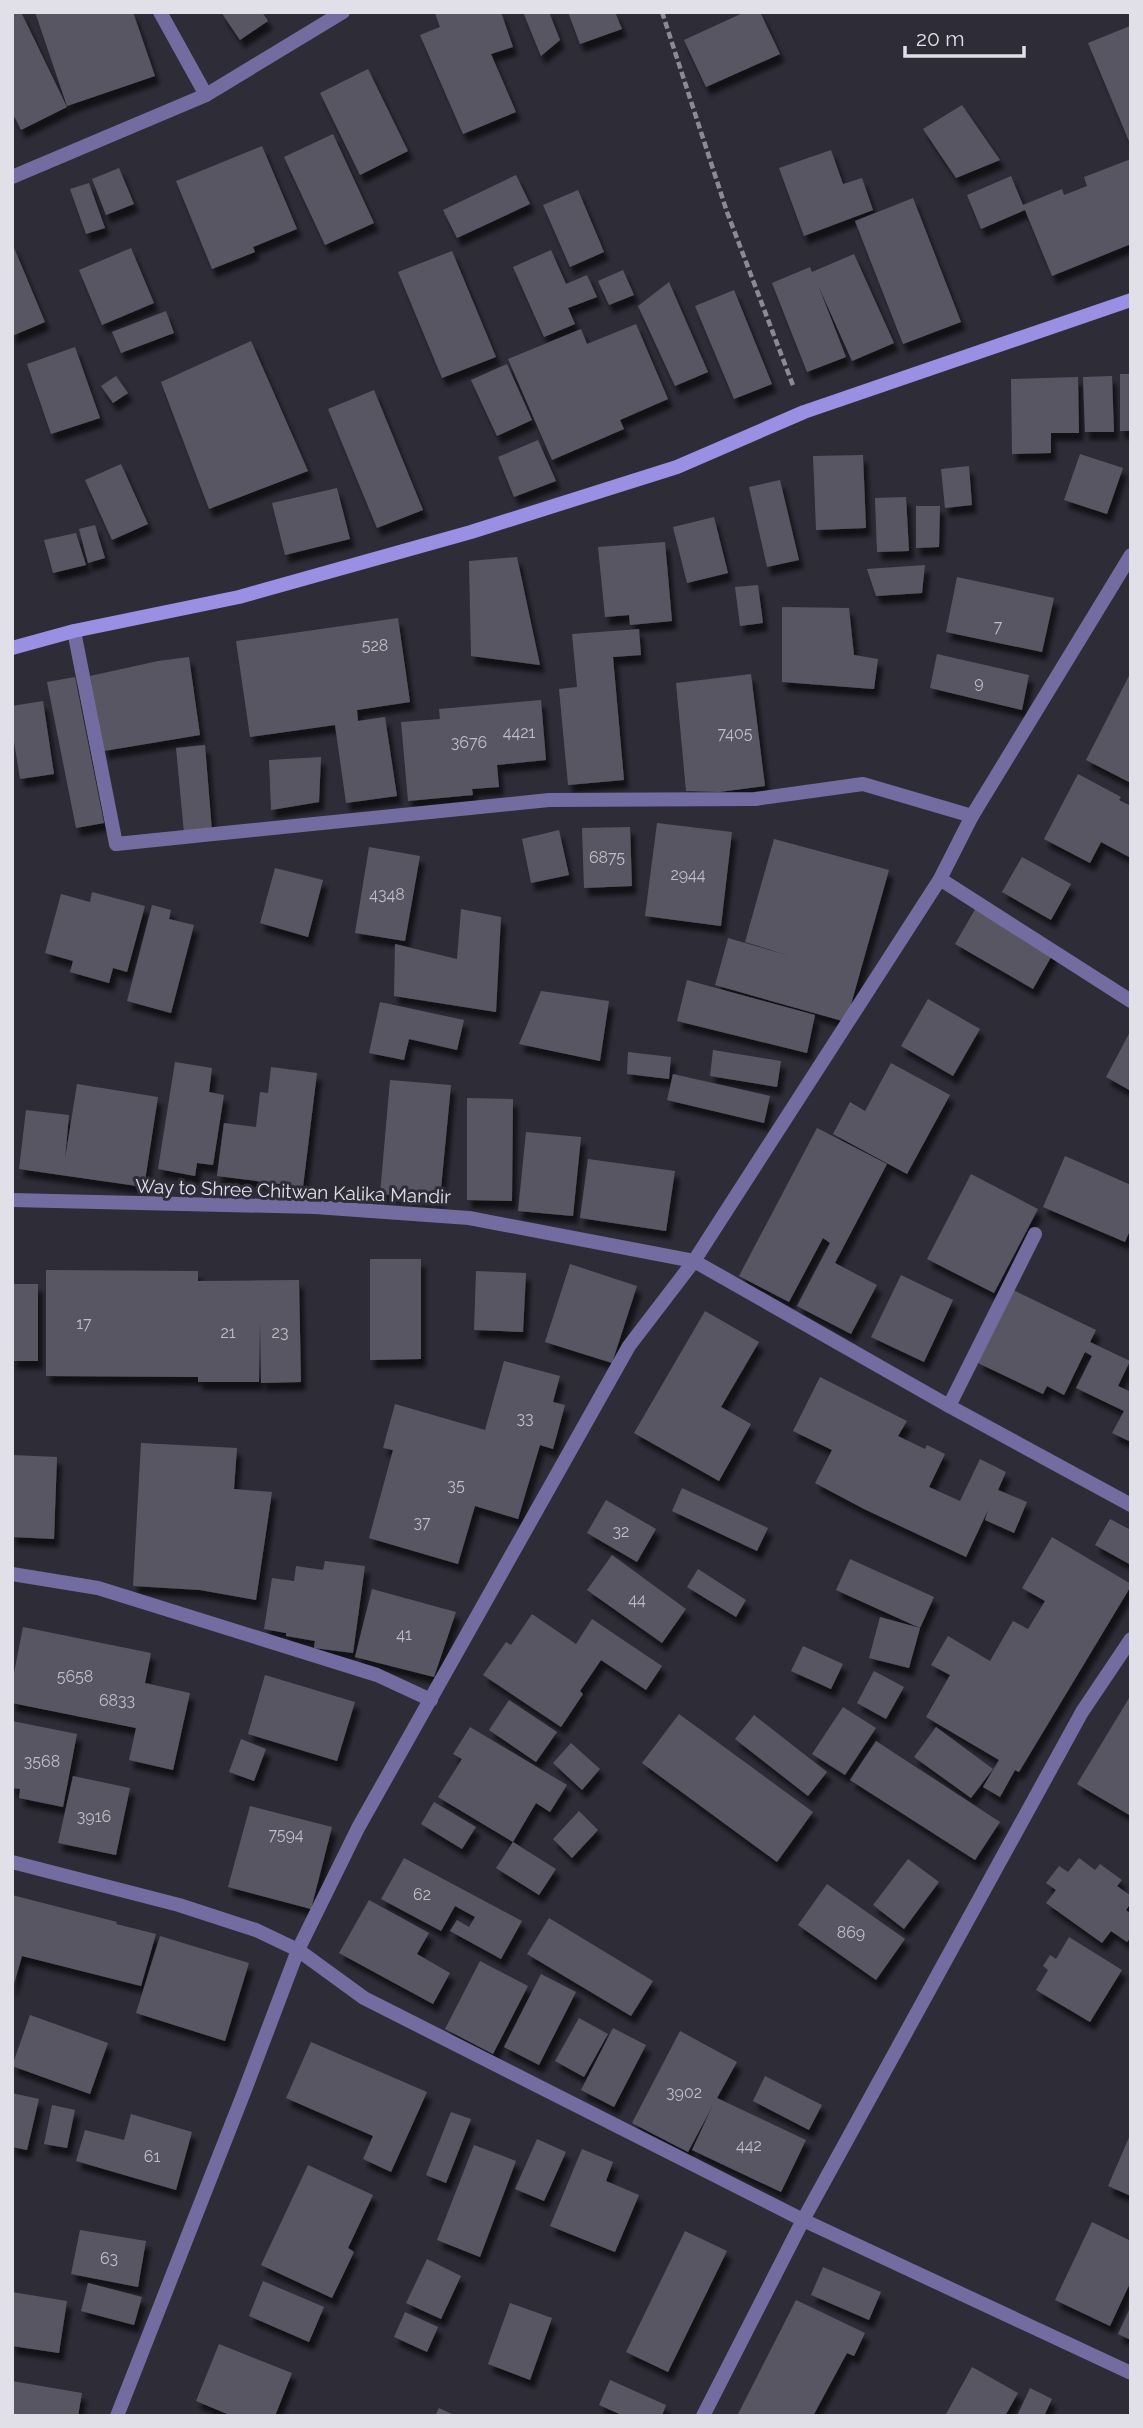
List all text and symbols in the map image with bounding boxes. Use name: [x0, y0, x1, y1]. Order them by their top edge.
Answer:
scale bar: [905, 14, 1024, 58]
text: 20 m: [916, 26, 964, 51]
house number: 7: [994, 617, 1003, 636]
house number: 528: [362, 636, 388, 655]
house number: 9: [974, 673, 984, 692]
house number: 4421: [503, 723, 535, 742]
house number: 7405: [718, 724, 753, 743]
house number: 3676: [451, 733, 487, 752]
house number: 6875: [589, 848, 625, 867]
house number: 2944: [670, 865, 706, 884]
house number: 4348: [369, 885, 405, 904]
street label: Way to Shree Chitwan Kalika Mandir: [135, 1174, 452, 1208]
house number: 17: [76, 1314, 92, 1333]
house number: 21: [220, 1323, 236, 1342]
house number: 23: [272, 1323, 288, 1342]
house number: 33: [516, 1409, 534, 1428]
house number: 35: [447, 1476, 465, 1495]
house number: 37: [413, 1513, 431, 1532]
house number: 32: [613, 1522, 629, 1541]
house number: 44: [628, 1590, 646, 1609]
house number: 41: [396, 1625, 412, 1644]
house number: 5658: [57, 1667, 93, 1686]
house number: 6833: [99, 1691, 135, 1710]
house number: 3568: [24, 1752, 60, 1771]
house number: 3916: [77, 1807, 111, 1826]
house number: 7594: [268, 1825, 304, 1844]
house number: 62: [413, 1885, 431, 1904]
house number: 869: [837, 1923, 865, 1942]
house number: 3902: [666, 2083, 702, 2102]
house number: 442: [736, 2136, 762, 2155]
house number: 61: [144, 2147, 160, 2166]
house number: 63: [100, 2249, 118, 2268]

